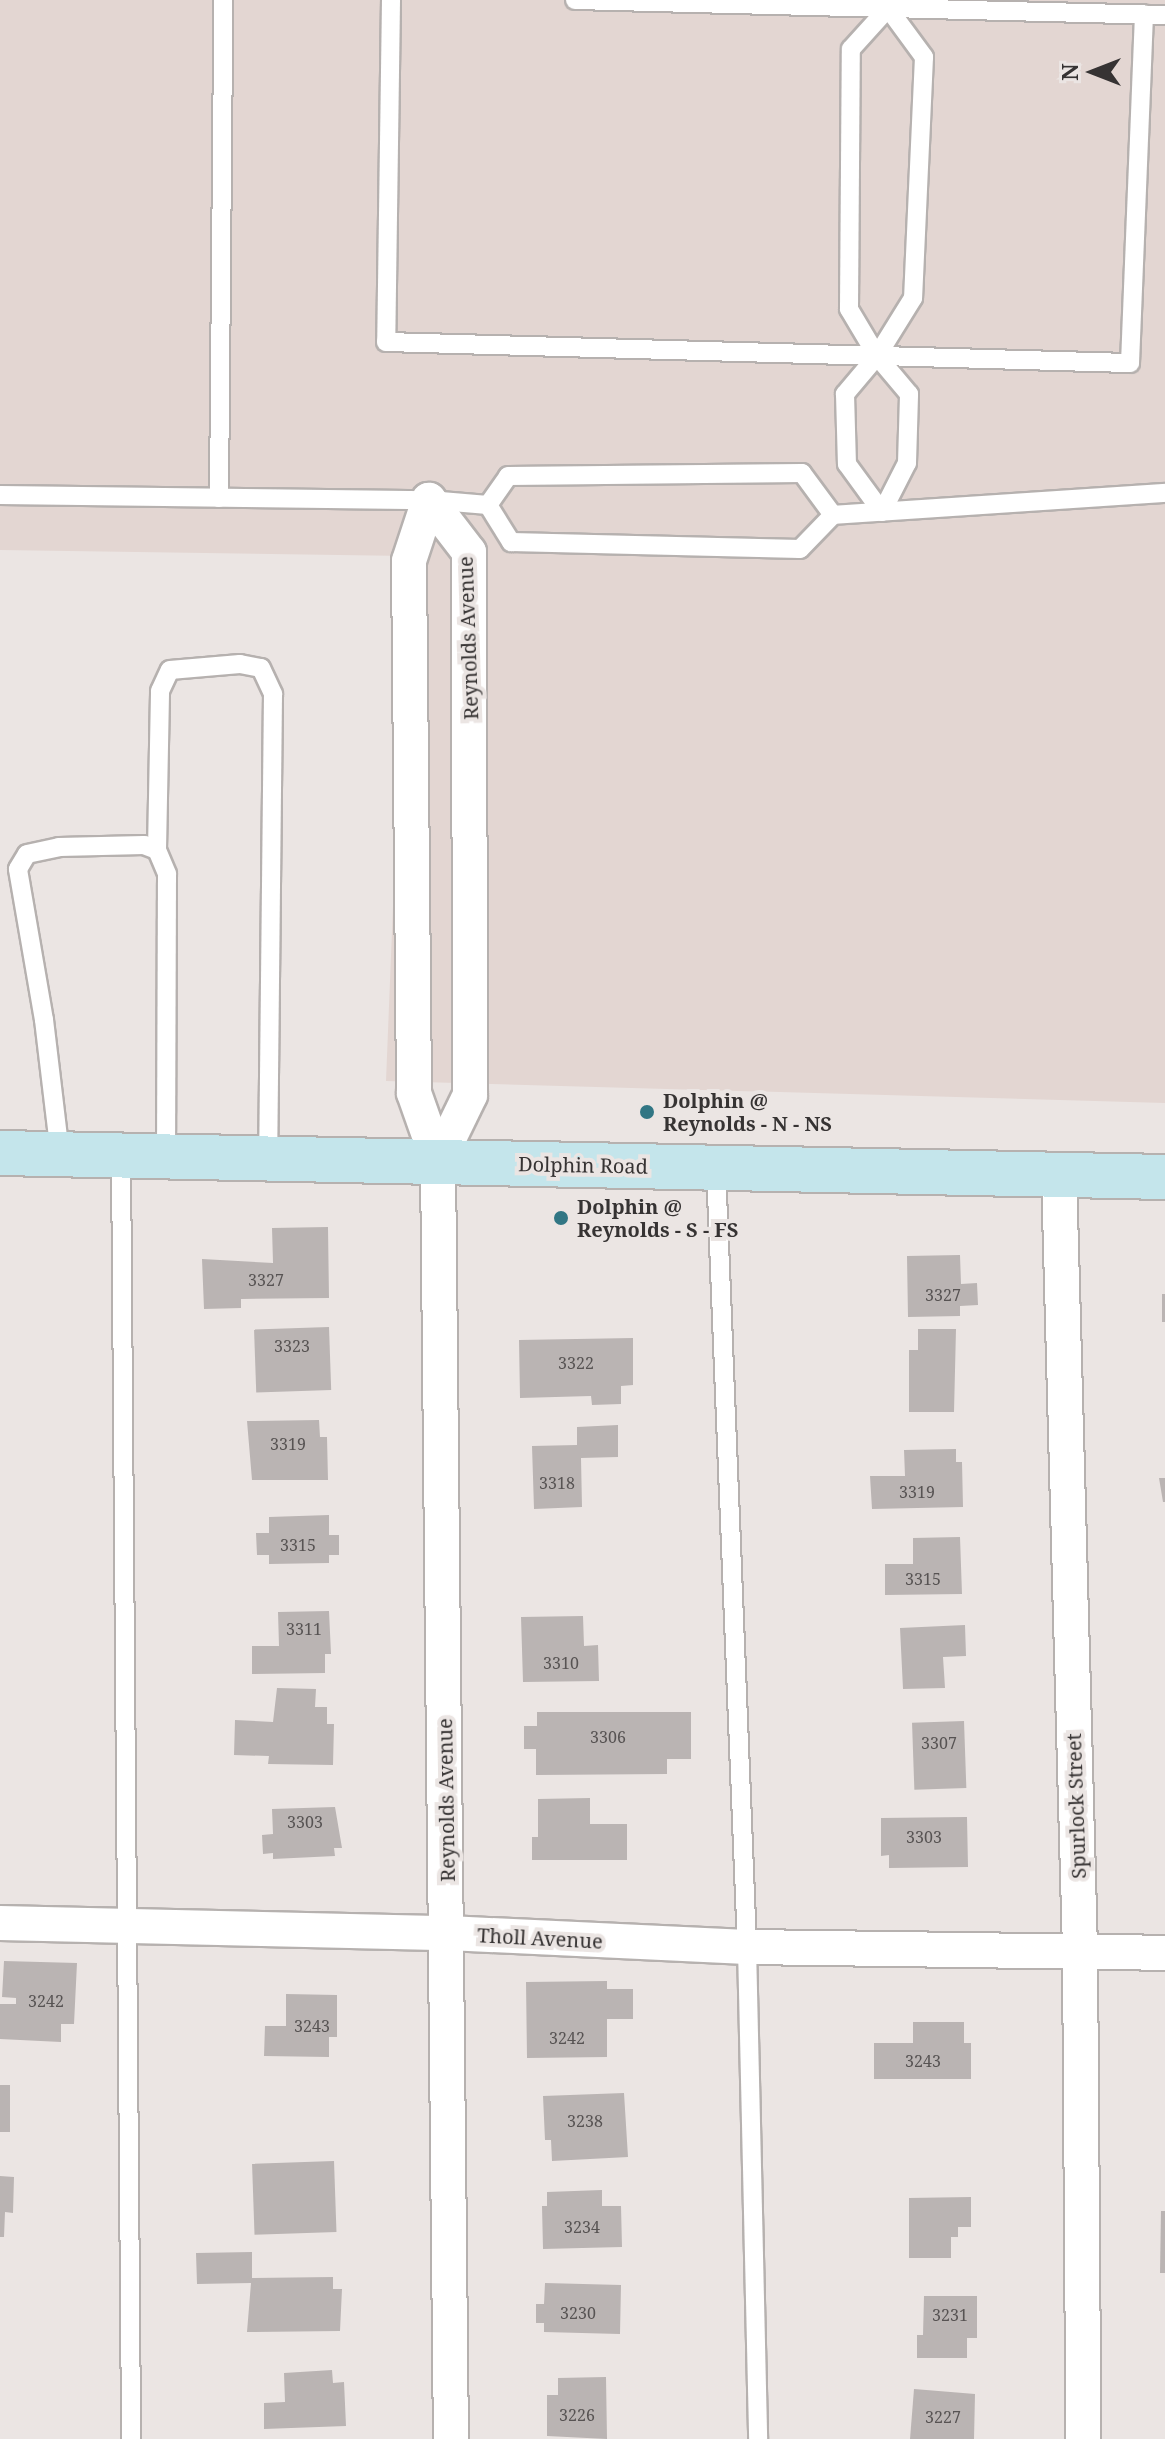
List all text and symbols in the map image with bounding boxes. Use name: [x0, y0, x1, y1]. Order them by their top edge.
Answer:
north arrow: [1053, 32, 1133, 112]
text: N: [1054, 63, 1084, 81]
street label: Reynolds Avenue: [453, 556, 483, 720]
place label: Dolphin @ Reynolds - N - NS: [663, 1088, 832, 1135]
marker: Dolphin @ Reynolds - N - NS: [638, 1103, 656, 1121]
street label: Dolphin Road: [518, 1152, 648, 1178]
place label: Dolphin @ Reynolds - S - FS: [577, 1194, 738, 1241]
marker: Dolphin @ Reynolds - S - FS: [552, 1209, 570, 1227]
house number: 3327: [248, 1270, 284, 1290]
house number: 3327: [925, 1285, 961, 1305]
house number: 3323: [274, 1336, 310, 1356]
house number: 3322: [558, 1353, 594, 1373]
house number: 3319: [270, 1434, 306, 1454]
house number: 3318: [539, 1473, 575, 1493]
house number: 3319: [899, 1482, 935, 1502]
house number: 3315: [280, 1535, 316, 1555]
house number: 3315: [905, 1569, 941, 1589]
house number: 3311: [286, 1619, 322, 1639]
house number: 3310: [543, 1653, 579, 1673]
street label: Reynolds Avenue: [433, 1718, 459, 1882]
house number: 3306: [590, 1727, 626, 1747]
house number: 3307: [921, 1733, 957, 1753]
street label: Spurlock Street: [1061, 1733, 1091, 1879]
house number: 3303: [287, 1812, 323, 1832]
house number: 3303: [906, 1827, 942, 1847]
street label: Tholl Avenue: [477, 1923, 603, 1953]
house number: 3242: [28, 1991, 64, 2011]
house number: 3243: [294, 2016, 330, 2036]
house number: 3242: [549, 2028, 585, 2048]
house number: 3243: [905, 2051, 941, 2071]
house number: 3238: [567, 2111, 603, 2131]
house number: 3234: [564, 2217, 600, 2237]
house number: 3230: [560, 2303, 596, 2323]
house number: 3231: [932, 2305, 968, 2325]
house number: 3226: [559, 2405, 595, 2425]
house number: 3227: [925, 2407, 961, 2427]

